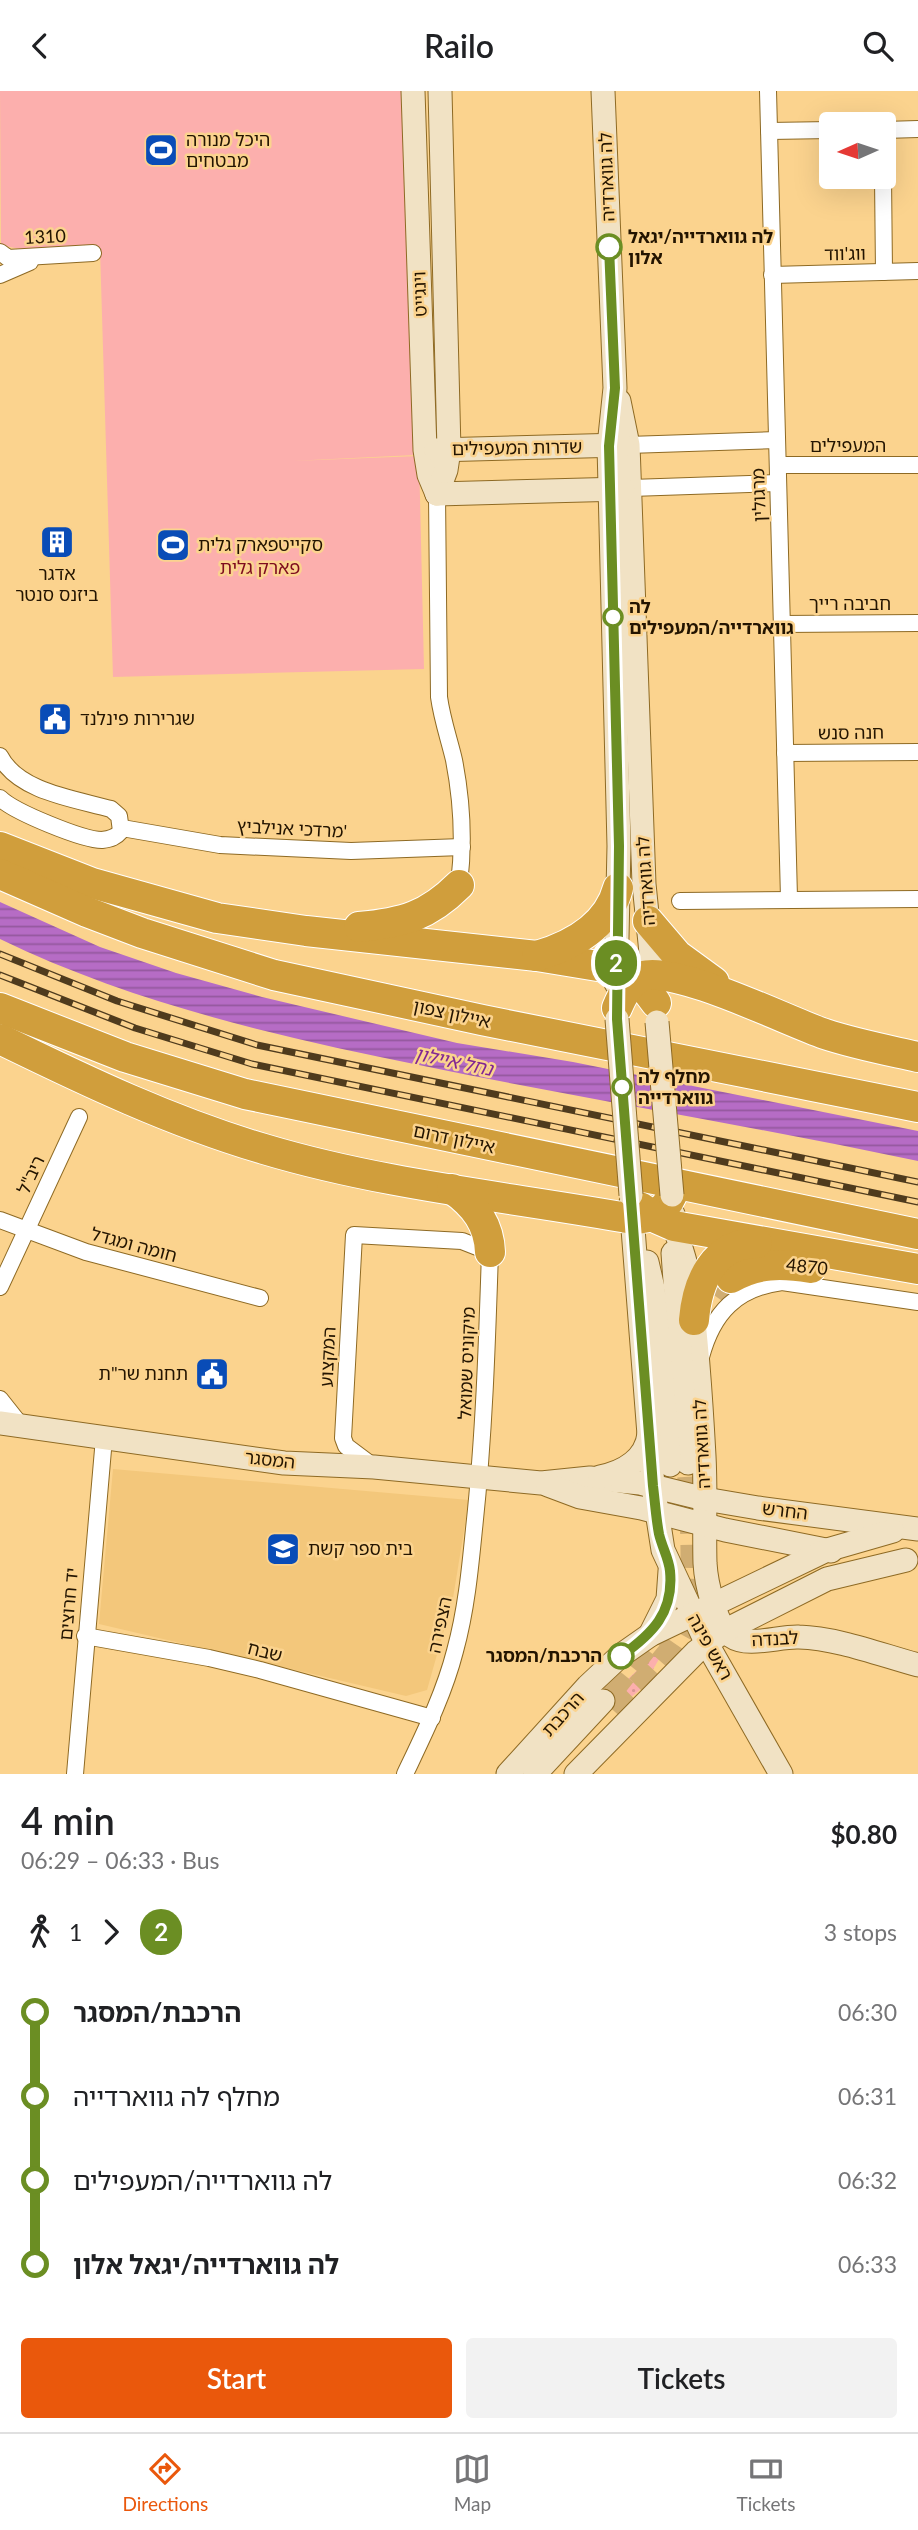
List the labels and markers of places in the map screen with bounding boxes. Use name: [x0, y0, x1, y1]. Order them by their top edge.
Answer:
place label: היכל מנורה מבטחים: [186, 128, 270, 171]
sports icon: היכל מנורה מבטחים: [142, 131, 180, 169]
place label: לה גווארדייה/יגאל אלון: [628, 225, 773, 268]
marker: לה גווארדייה/יגאל אלון: [596, 234, 622, 260]
building icon: אדגר ביזנס סנטר: [38, 523, 76, 561]
sports icon: סקייטפארק גלית: [154, 526, 192, 564]
place label: סקייטפארק גלית: [198, 533, 323, 555]
place label: אדגר ביזנס סנטר: [15, 562, 99, 605]
place label: לה גווארדייה/המעפילים: [629, 595, 794, 638]
marker: לה גווארדייה/המעפילים: [603, 607, 623, 627]
public building icon: שגרירות פינלנד: [36, 700, 74, 738]
place label: שגרירות פינלנד: [80, 707, 195, 729]
place label: מחלף לה גווארדייה: [638, 1065, 713, 1108]
marker: מחלף לה גווארדייה: [612, 1077, 632, 1097]
public building icon: תחנת שר"ת: [193, 1355, 231, 1393]
place label: תחנת שר"ת: [99, 1362, 188, 1384]
school or university icon: בית ספר קשת: [264, 1530, 302, 1568]
place label: בית ספר קשת: [308, 1537, 413, 1559]
marker: הרכבת/המסגר: [608, 1643, 634, 1669]
place label: הרכבת/המסגר: [485, 1644, 602, 1666]

